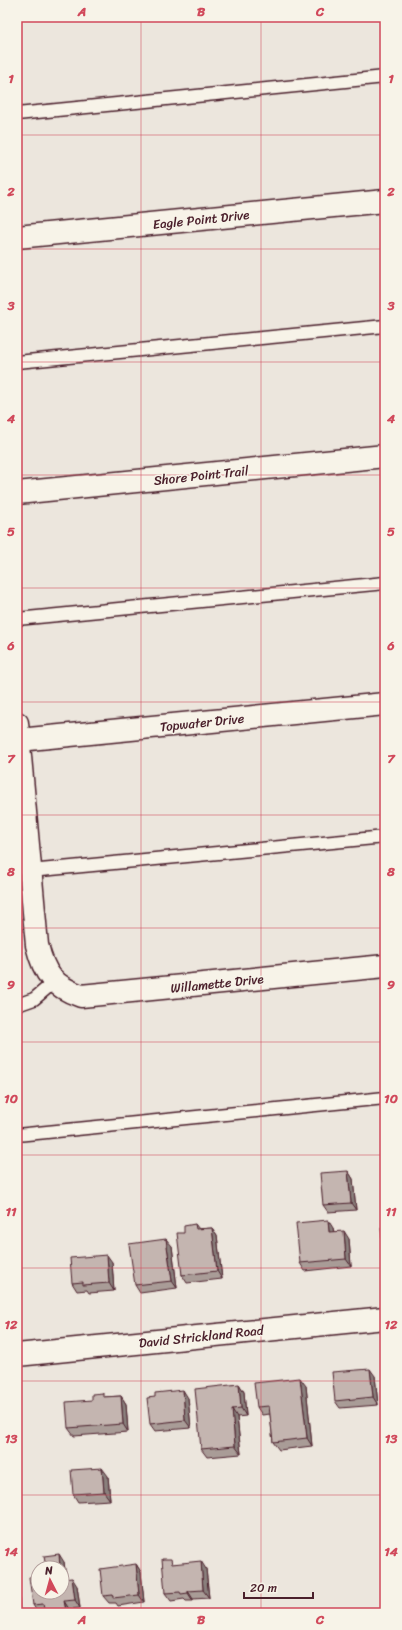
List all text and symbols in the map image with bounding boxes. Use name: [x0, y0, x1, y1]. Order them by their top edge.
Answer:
text: A: [77, 0, 86, 23]
text: B: [197, 0, 206, 23]
text: C: [315, 0, 325, 23]
text: 1: [8, 67, 14, 90]
text: 1: [388, 67, 394, 90]
text: 2: [6, 180, 15, 203]
text: 2: [386, 180, 395, 203]
street label: Eagle Point Drive: [152, 203, 251, 236]
text: 3: [6, 294, 15, 317]
text: 3: [386, 294, 395, 317]
text: 4: [6, 407, 16, 430]
text: 4: [386, 407, 396, 430]
street label: Shore Point Trail: [153, 459, 250, 492]
text: 5: [7, 520, 15, 543]
text: 5: [387, 520, 395, 543]
text: 6: [6, 634, 15, 657]
text: 6: [386, 634, 395, 657]
street label: Topwater Drive: [159, 707, 246, 738]
text: 7: [7, 747, 16, 770]
text: 7: [387, 747, 396, 770]
text: 8: [6, 860, 15, 883]
text: 8: [386, 860, 395, 883]
street label: Willamette Drive: [169, 967, 265, 1000]
text: 9: [7, 973, 15, 996]
text: 9: [387, 973, 395, 996]
text: 10: [4, 1087, 18, 1110]
text: 10: [384, 1087, 398, 1110]
text: 11: [5, 1200, 17, 1223]
text: 11: [385, 1200, 397, 1223]
text: 12: [4, 1313, 18, 1336]
text: 12: [384, 1313, 398, 1336]
street label: David Strickland Road: [138, 1318, 266, 1354]
text: 13: [5, 1427, 18, 1450]
text: 13: [385, 1427, 398, 1450]
text: 14: [4, 1540, 19, 1563]
text: 14: [384, 1540, 399, 1563]
north arrow: [30, 1560, 70, 1600]
text: N: [43, 1561, 54, 1581]
scale bar: [244, 1574, 313, 1600]
text: 20 m: [250, 1577, 277, 1599]
text: A: [77, 1608, 86, 1630]
text: B: [197, 1608, 206, 1630]
text: C: [315, 1608, 325, 1630]

